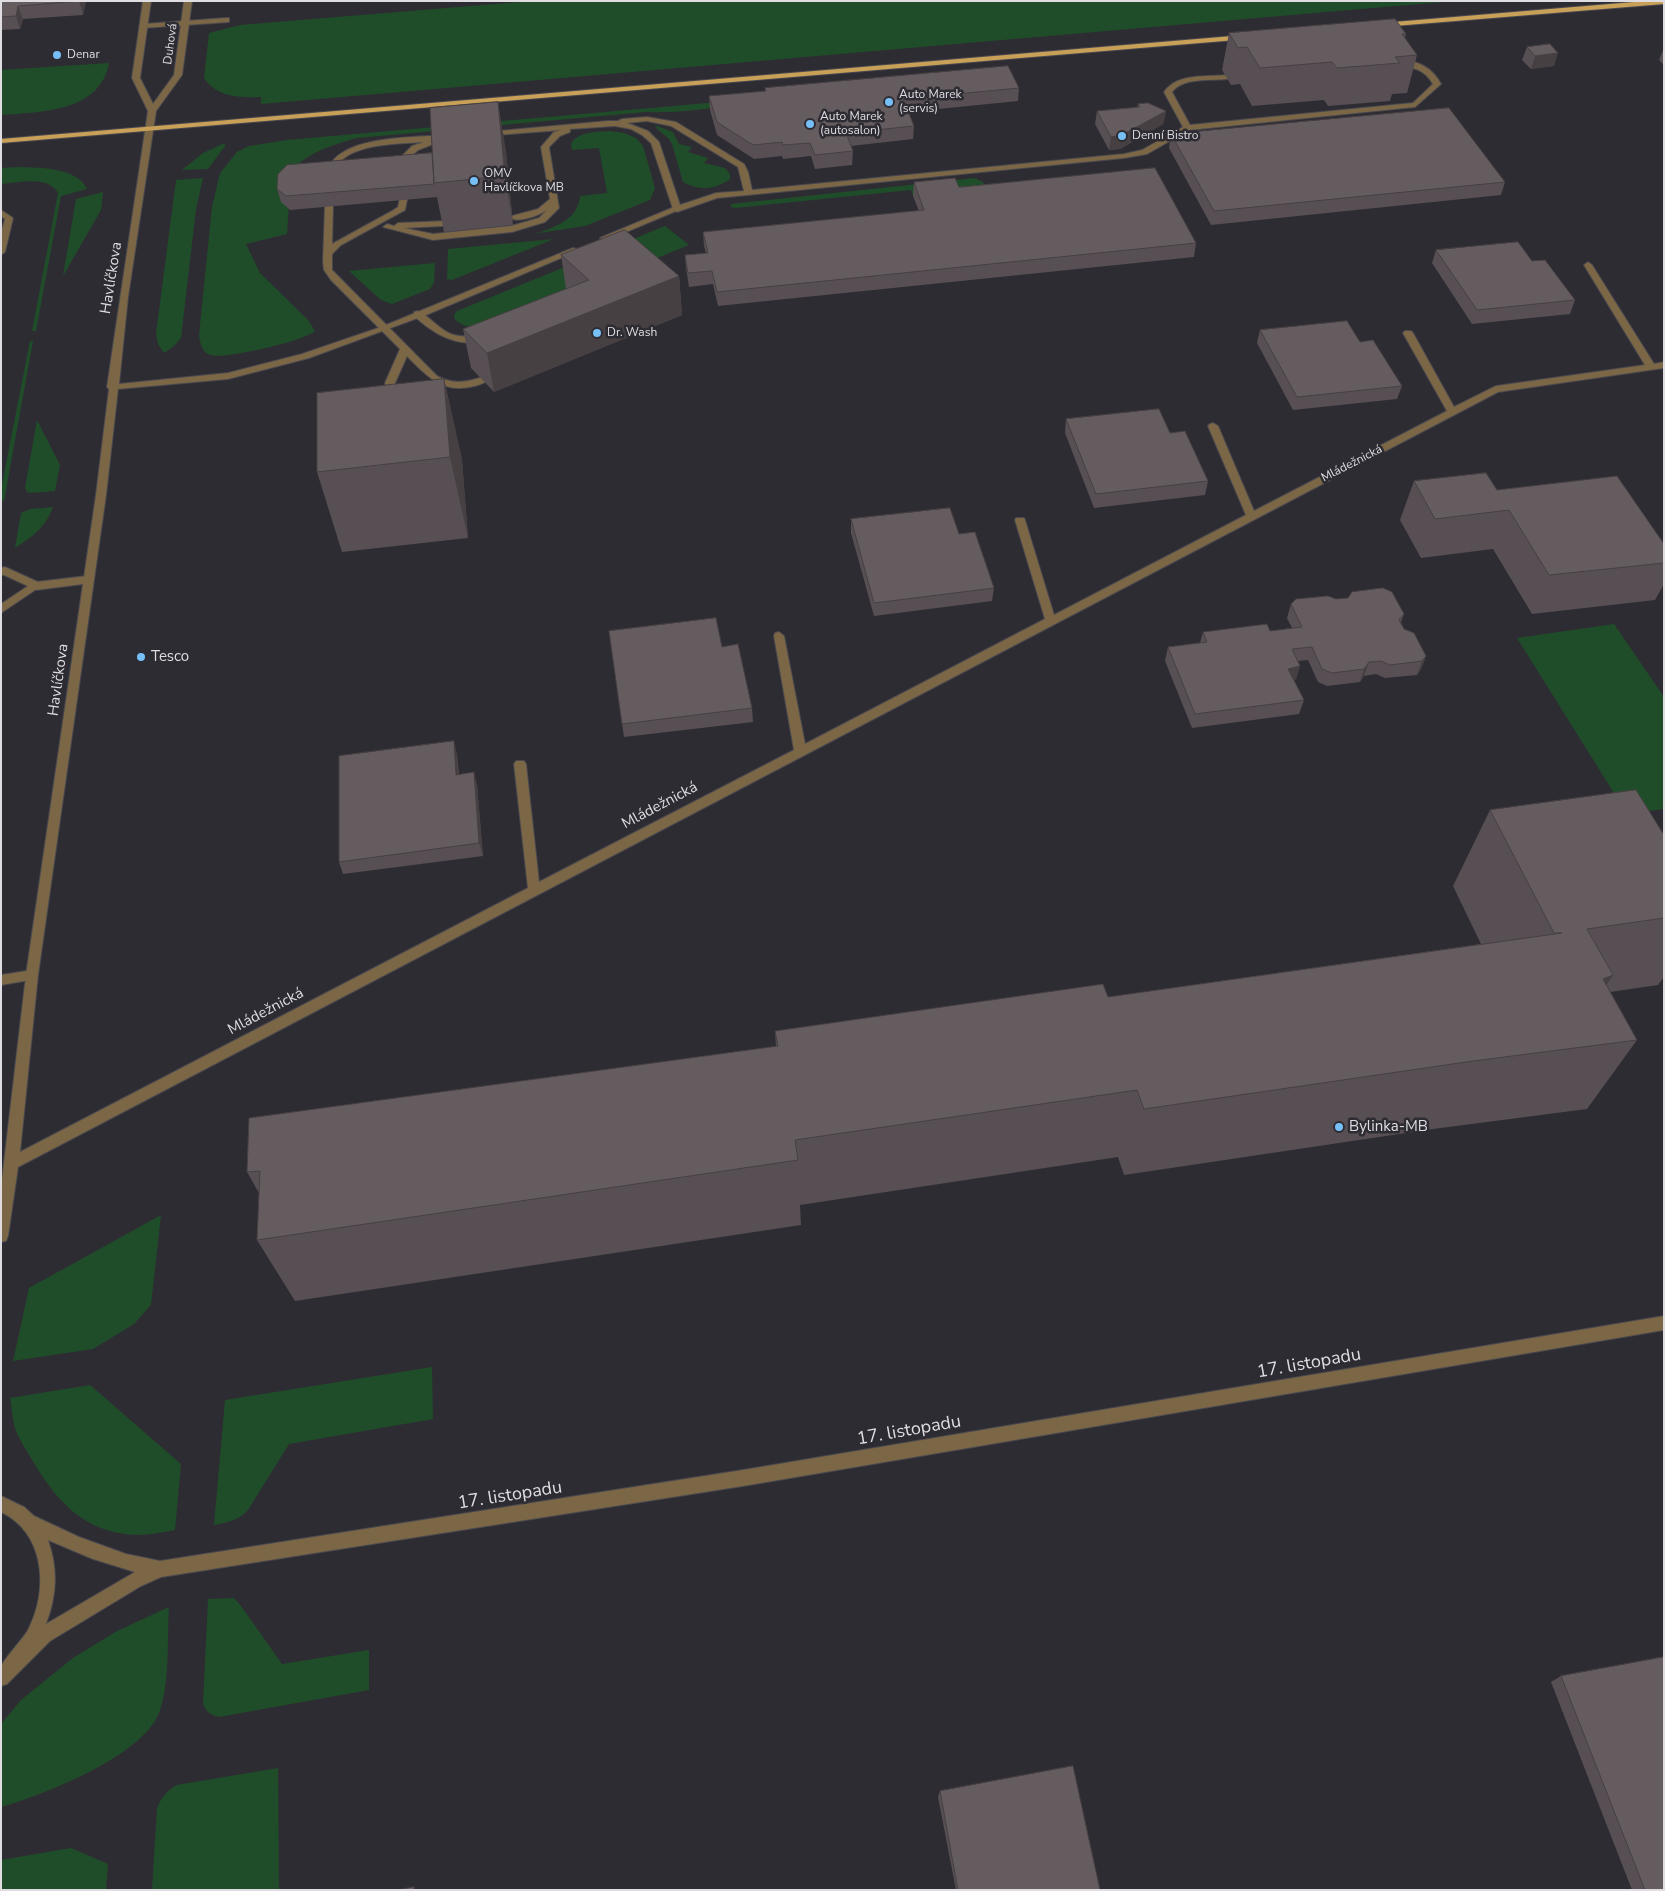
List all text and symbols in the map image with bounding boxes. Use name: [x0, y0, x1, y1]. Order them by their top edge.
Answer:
street label: Duhová: [161, 22, 181, 66]
place label: Denar: [67, 48, 100, 62]
marker: Denar: [51, 49, 63, 61]
place label: Auto Marek (servis): [899, 88, 962, 116]
marker: Auto Marek (servis): [883, 96, 895, 108]
place label: Auto Marek (autosalon): [820, 110, 883, 138]
marker: Auto Marek (autosalon): [804, 118, 816, 130]
place label: Denní Bistro: [1132, 129, 1198, 143]
marker: Denní Bistro: [1116, 130, 1128, 142]
place label: OMV Havlíčkova MB: [484, 167, 564, 195]
marker: OMV Havlíčkova MB: [468, 175, 480, 187]
street label: Havlíčkova: [97, 241, 127, 315]
place label: Dr. Wash: [607, 326, 657, 340]
marker: Dr. Wash: [591, 327, 603, 339]
street label: Mládežnická: [1319, 442, 1385, 486]
street label: Havlíčkova: [45, 643, 73, 717]
place label: Tesco: [151, 648, 189, 666]
marker: Tesco: [135, 651, 147, 663]
street label: Mládežnická: [619, 779, 701, 833]
street label: Mládežnická: [225, 985, 307, 1039]
place label: Bylinka-MB: [1349, 1118, 1428, 1136]
marker: Bylinka-MB: [1333, 1121, 1345, 1133]
street label: 17. listopadu: [1255, 1344, 1363, 1384]
street label: 17. listopadu: [855, 1411, 963, 1451]
street label: 17. listopadu: [456, 1477, 564, 1515]

